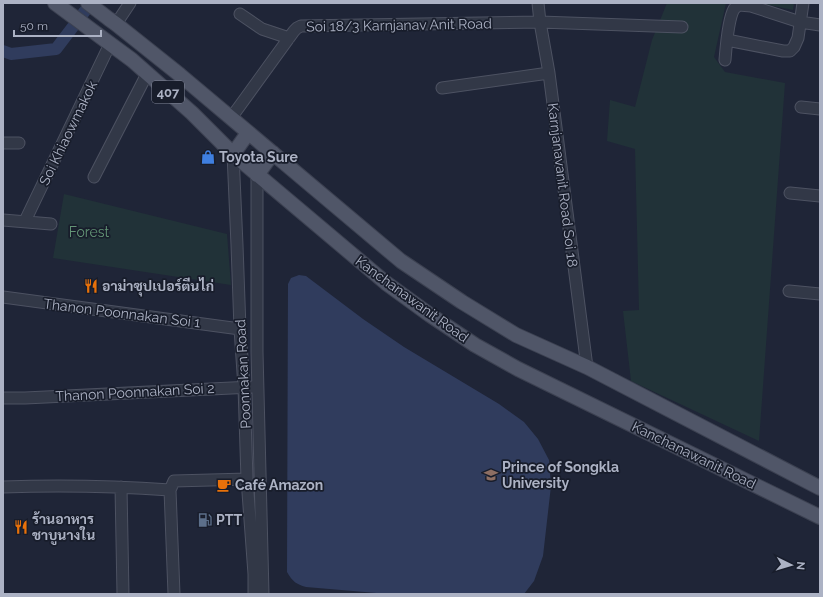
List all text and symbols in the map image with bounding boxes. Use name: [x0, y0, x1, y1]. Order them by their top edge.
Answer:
scale bar: [14, 12, 101, 38]
street label: Soi 18/3 Karnjanav Anit Road: [306, 15, 492, 35]
text: 50 m: [20, 19, 48, 33]
street label: Soi Khiaowmakok: [36, 78, 100, 188]
road number: 407: [152, 81, 184, 103]
street label: Karnjanavanit Road Soi 18: [545, 102, 581, 268]
shop icon: Toyota Sure: [200, 149, 216, 165]
place label: Toyota Sure: [219, 149, 299, 165]
park label: Forest: [69, 224, 110, 240]
street label: Kanchanawanit Road: [352, 253, 472, 345]
place label: อาม่าซุปเปอร์ตีนไก่: [102, 277, 214, 297]
restaurant icon: อาม่าซุปเปอร์ตีนไก่: [83, 278, 99, 294]
street label: Thanon Poonnakan Soi 1: [43, 295, 201, 331]
street label: Poonnakan Road: [232, 319, 254, 429]
street label: Thanon Poonnakan Soi 2: [55, 380, 215, 404]
street label: Kanchanawanit Road: [629, 418, 759, 492]
place label: Prince of Songkla University: [502, 459, 619, 491]
school or university icon: Prince of Songkla University: [483, 467, 499, 483]
cafe icon: Café Amazon: [216, 477, 232, 493]
place label: Café Amazon: [235, 477, 323, 493]
place label: ร้านอาหาร ชาบูนางใน: [32, 511, 95, 546]
fuel station icon: PTT: [197, 512, 213, 528]
place label: PTT: [216, 512, 242, 528]
restaurant icon: ร้านอาหาร ชาบูนางใน: [13, 519, 29, 535]
north arrow: [771, 545, 811, 585]
text: N: [794, 561, 807, 571]

